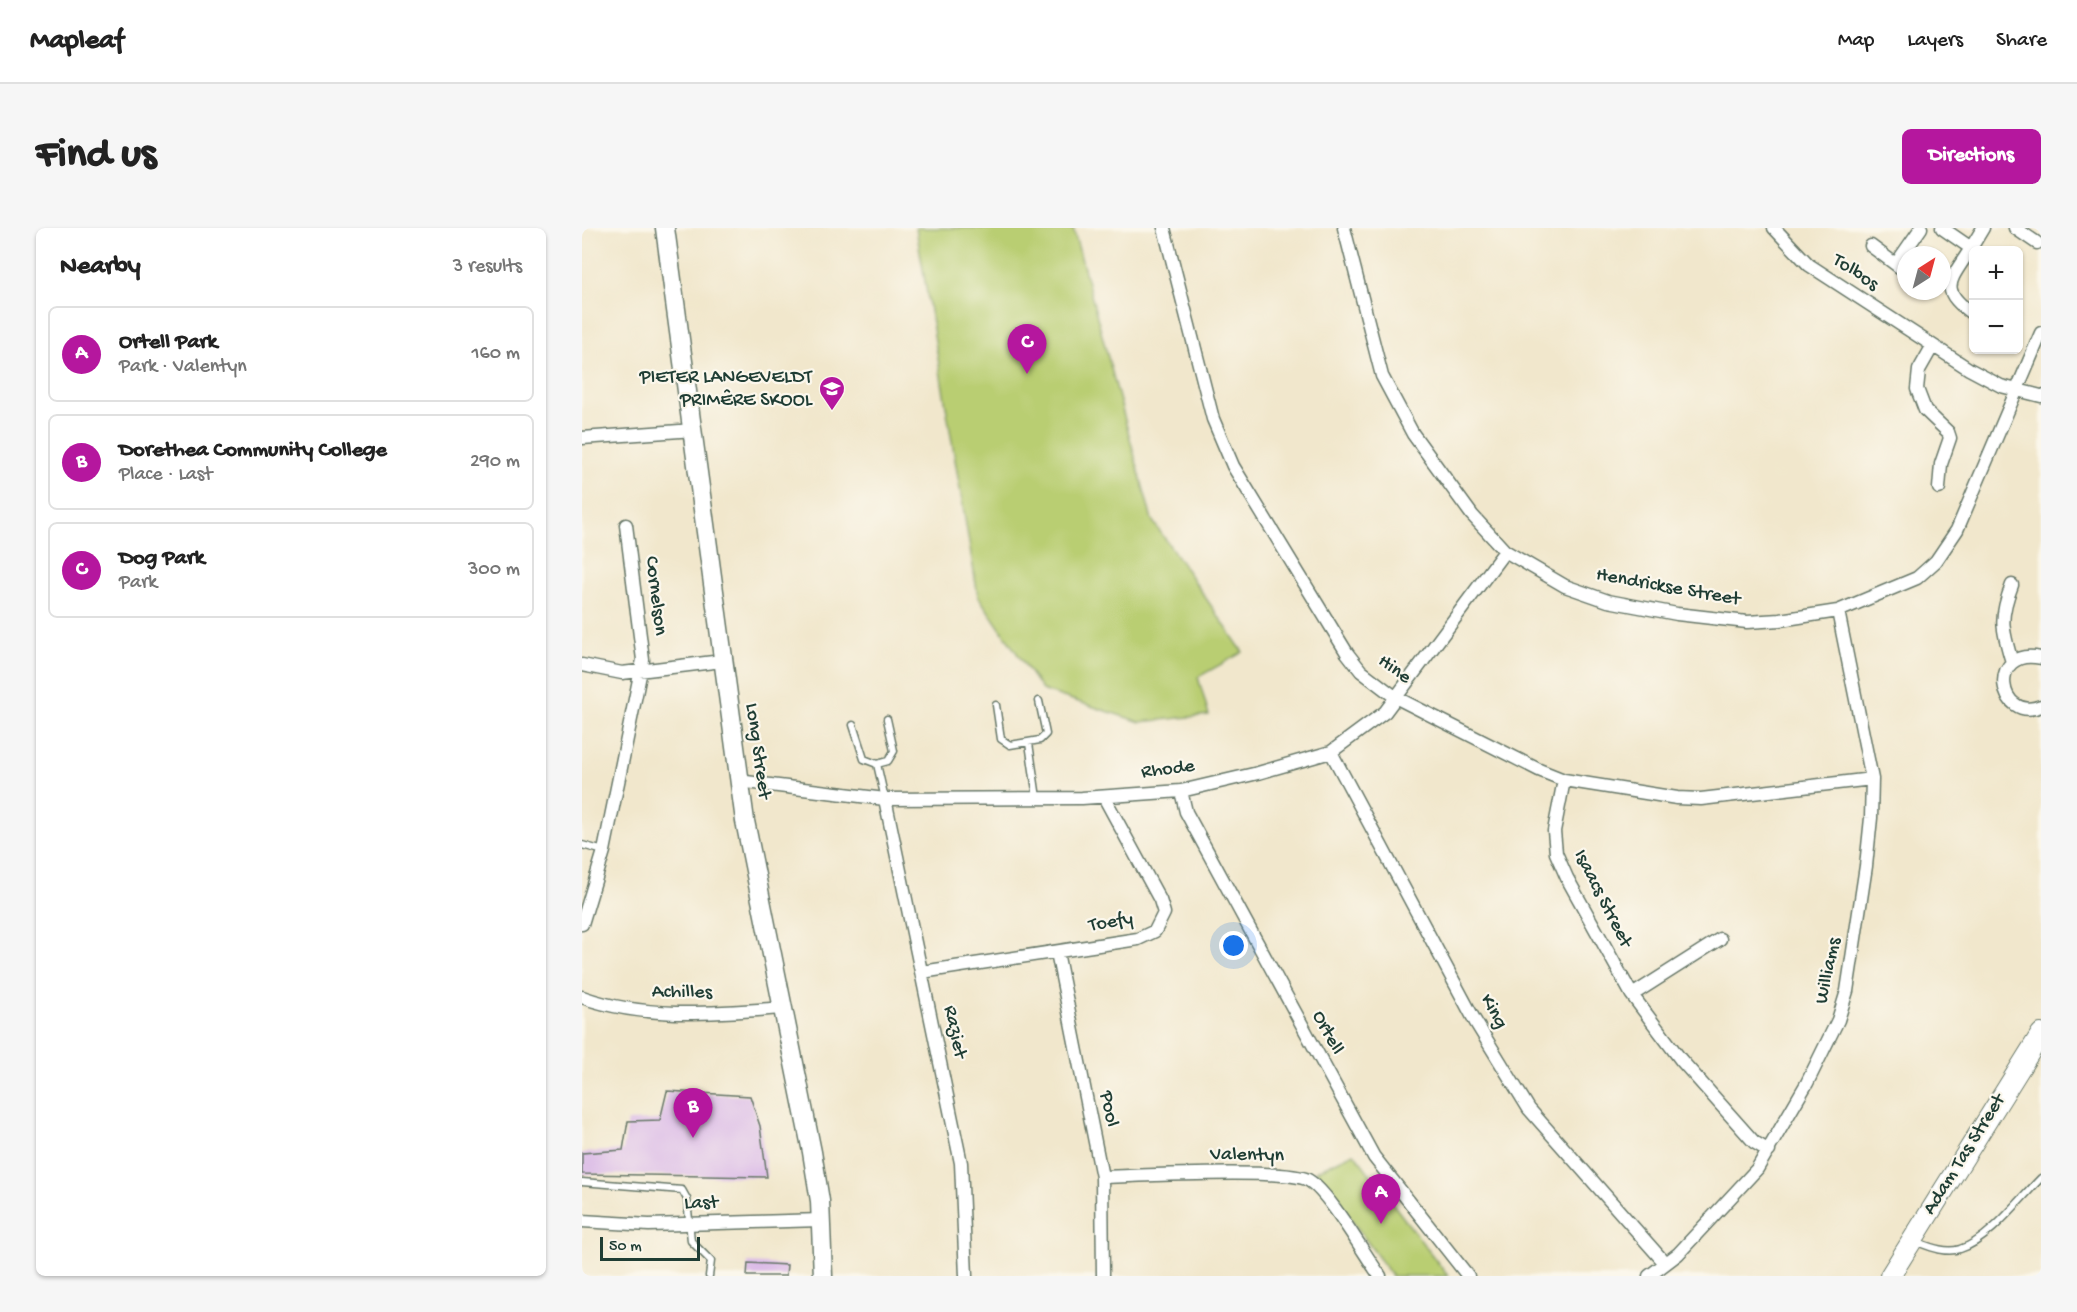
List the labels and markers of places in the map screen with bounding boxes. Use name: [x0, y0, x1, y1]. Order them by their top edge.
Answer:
pin: C: [1008, 324, 1046, 374]
place label: PIETER LANGEVELDT PRIMÊRE SKOOL: [638, 367, 813, 413]
school or university icon: PIETER LANGEVELDT PRIMÊRE SKOOL: [817, 374, 847, 412]
pin: B: [674, 1088, 712, 1138]
pin: A: [1362, 1174, 1400, 1224]

